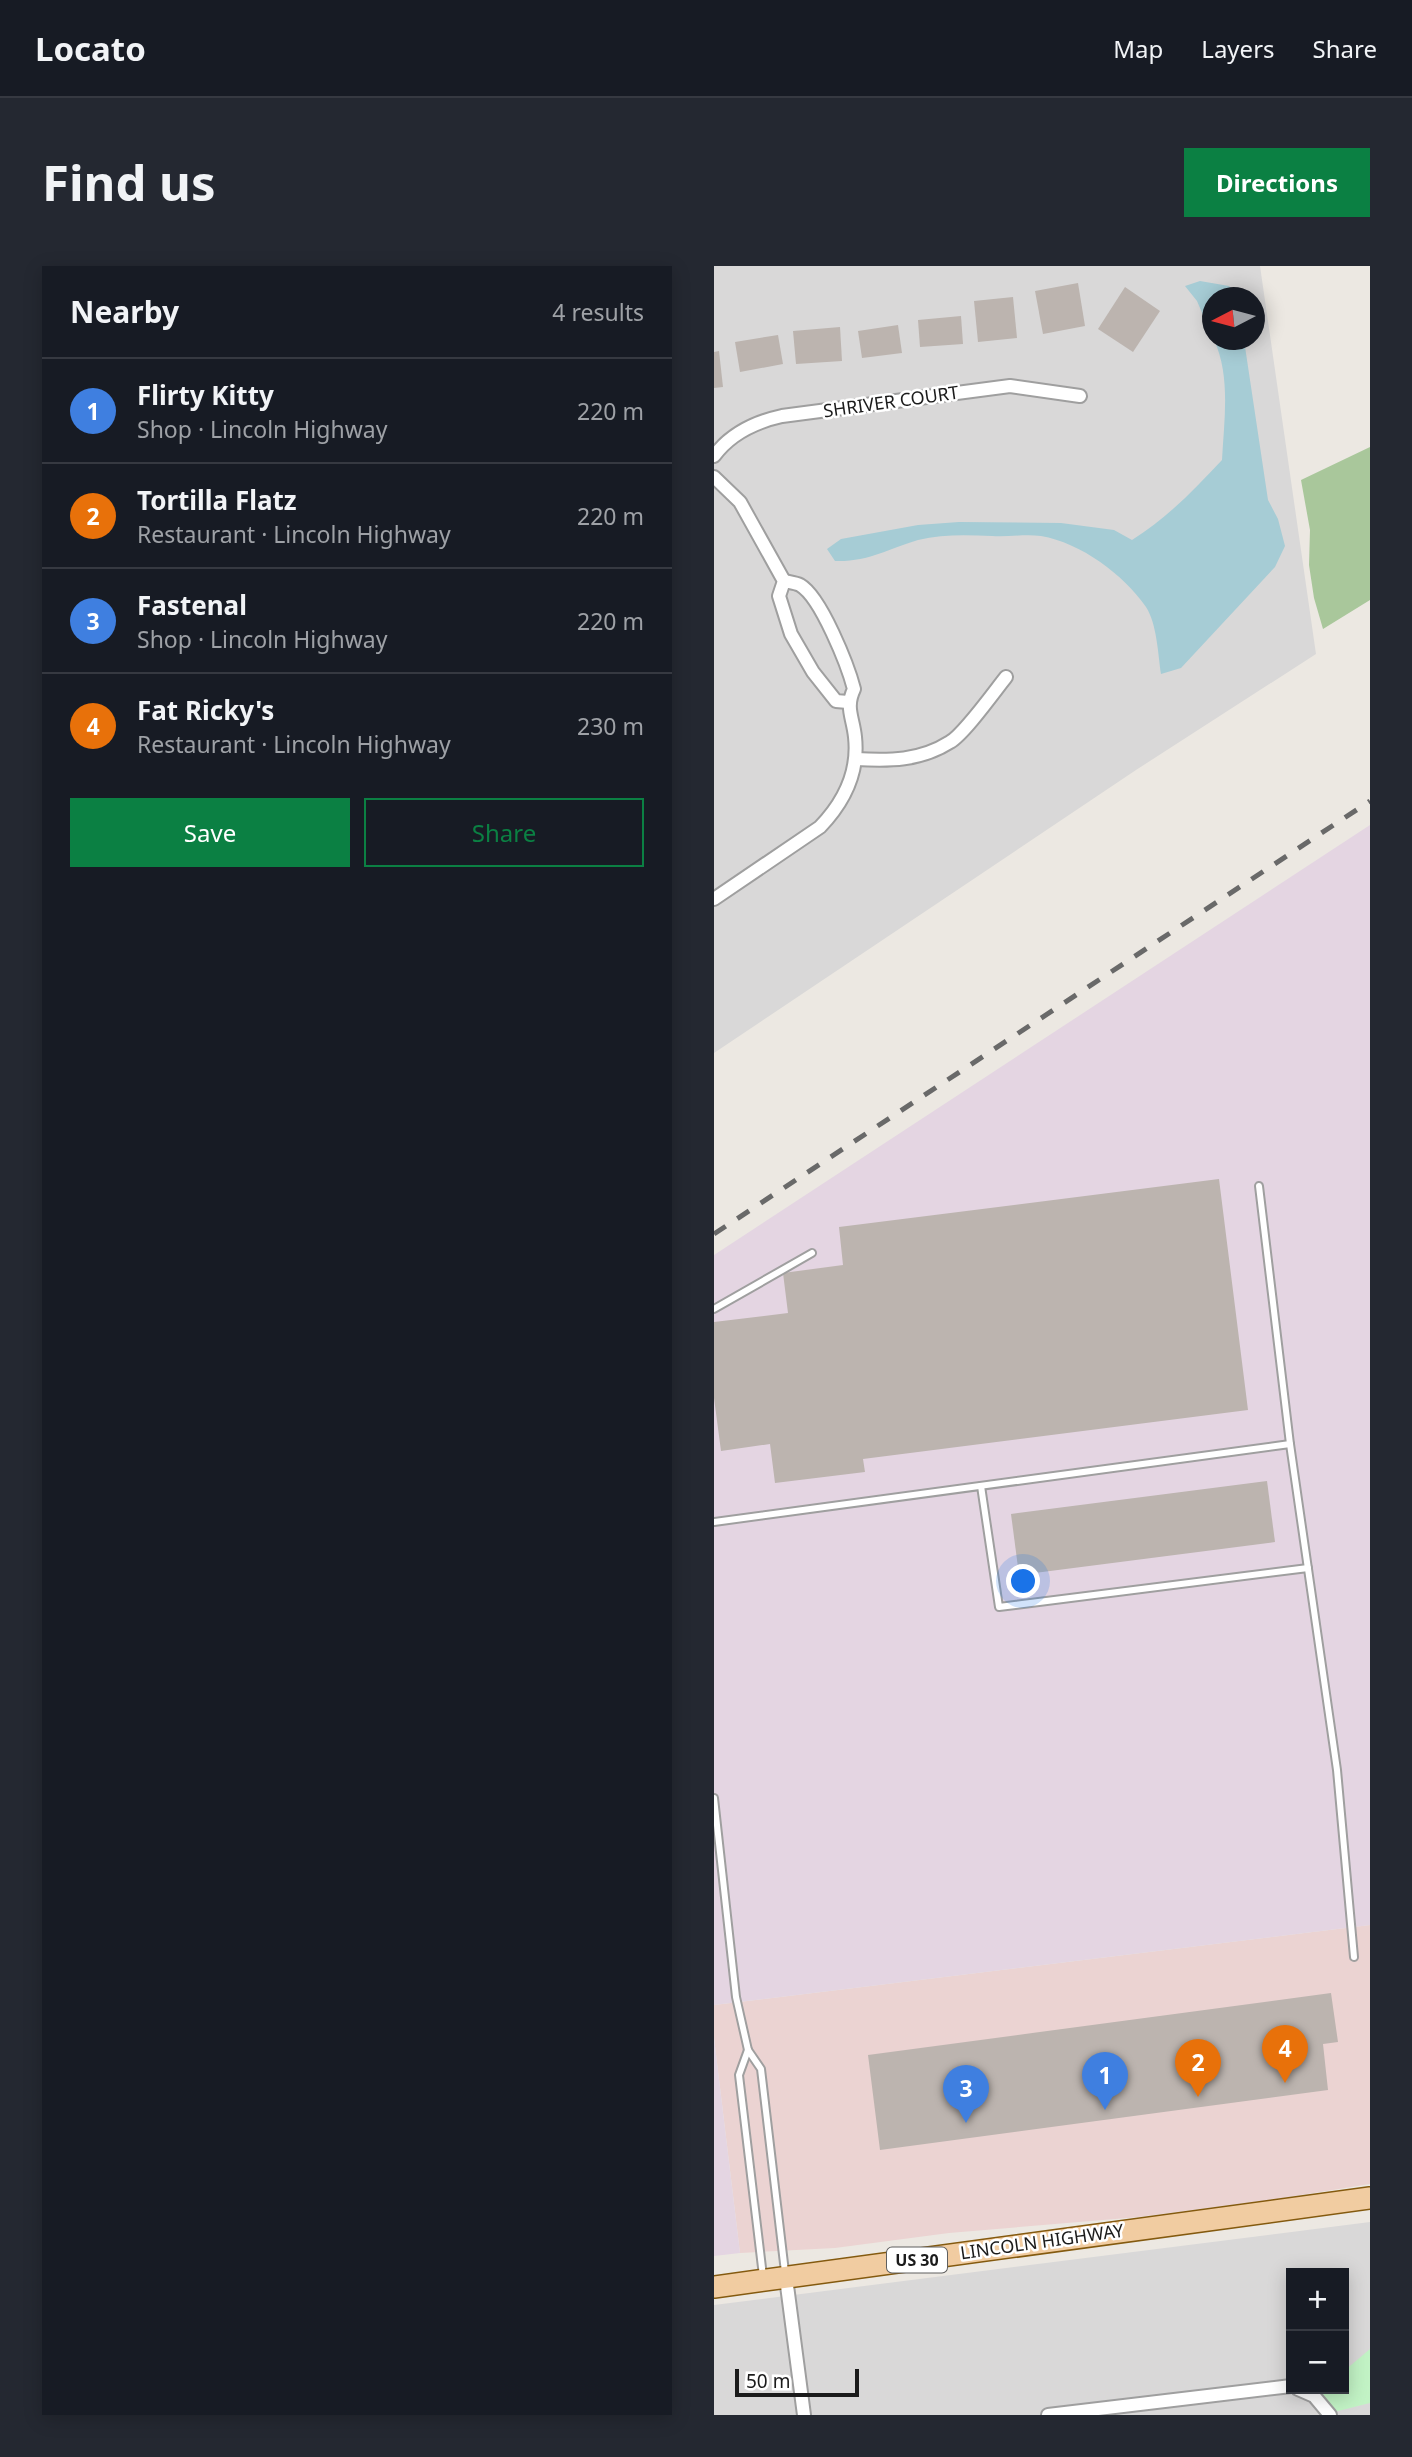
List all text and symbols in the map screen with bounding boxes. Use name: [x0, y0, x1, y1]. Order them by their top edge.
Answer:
text: Locato: [35, 26, 146, 71]
text: Map: [1113, 32, 1163, 65]
text: Layers: [1201, 32, 1275, 65]
text: Share: [1313, 32, 1377, 65]
button: Directions: [1184, 148, 1370, 217]
text: Find us: [42, 149, 216, 215]
north arrow: [1202, 287, 1265, 350]
text: Nearby: [70, 291, 179, 332]
text: 4 results: [552, 296, 644, 328]
text: Flirty Kitty: [137, 377, 274, 413]
street label: SHRIVER COURT: [822, 380, 960, 422]
text: 1: [86, 395, 100, 427]
text: 220 m: [577, 395, 644, 427]
text: Shop · Lincoln Highway: [137, 413, 387, 445]
text: Tortilla Flatz: [137, 482, 297, 518]
text: 2: [86, 500, 100, 532]
text: 220 m: [577, 500, 644, 532]
text: Restaurant · Lincoln Highway: [137, 518, 451, 550]
text: Fastenal: [137, 587, 247, 623]
text: 3: [86, 605, 100, 637]
text: 220 m: [577, 605, 644, 637]
text: Shop · Lincoln Highway: [137, 623, 387, 655]
text: Fat Ricky's: [137, 692, 274, 728]
text: 4: [86, 710, 100, 742]
text: 230 m: [577, 710, 644, 742]
text: Restaurant · Lincoln Highway: [137, 728, 451, 760]
button: Save: [70, 798, 350, 867]
button: Share: [364, 798, 644, 867]
your location: [1006, 1564, 1040, 1598]
pin: 4: [1262, 2025, 1308, 2083]
pin: 2: [1175, 2039, 1221, 2097]
pin: 1: [1082, 2052, 1128, 2110]
pin: 3: [943, 2065, 989, 2123]
street label: LINCOLN HIGHWAY: [959, 2218, 1126, 2264]
road number: US 30: [887, 2248, 947, 2272]
map controls: [1286, 2268, 1349, 2394]
button: +: [1286, 2268, 1349, 2331]
button: −: [1286, 2331, 1349, 2394]
scale bar: [735, 2366, 859, 2398]
text: 50 m: [746, 2368, 790, 2394]

